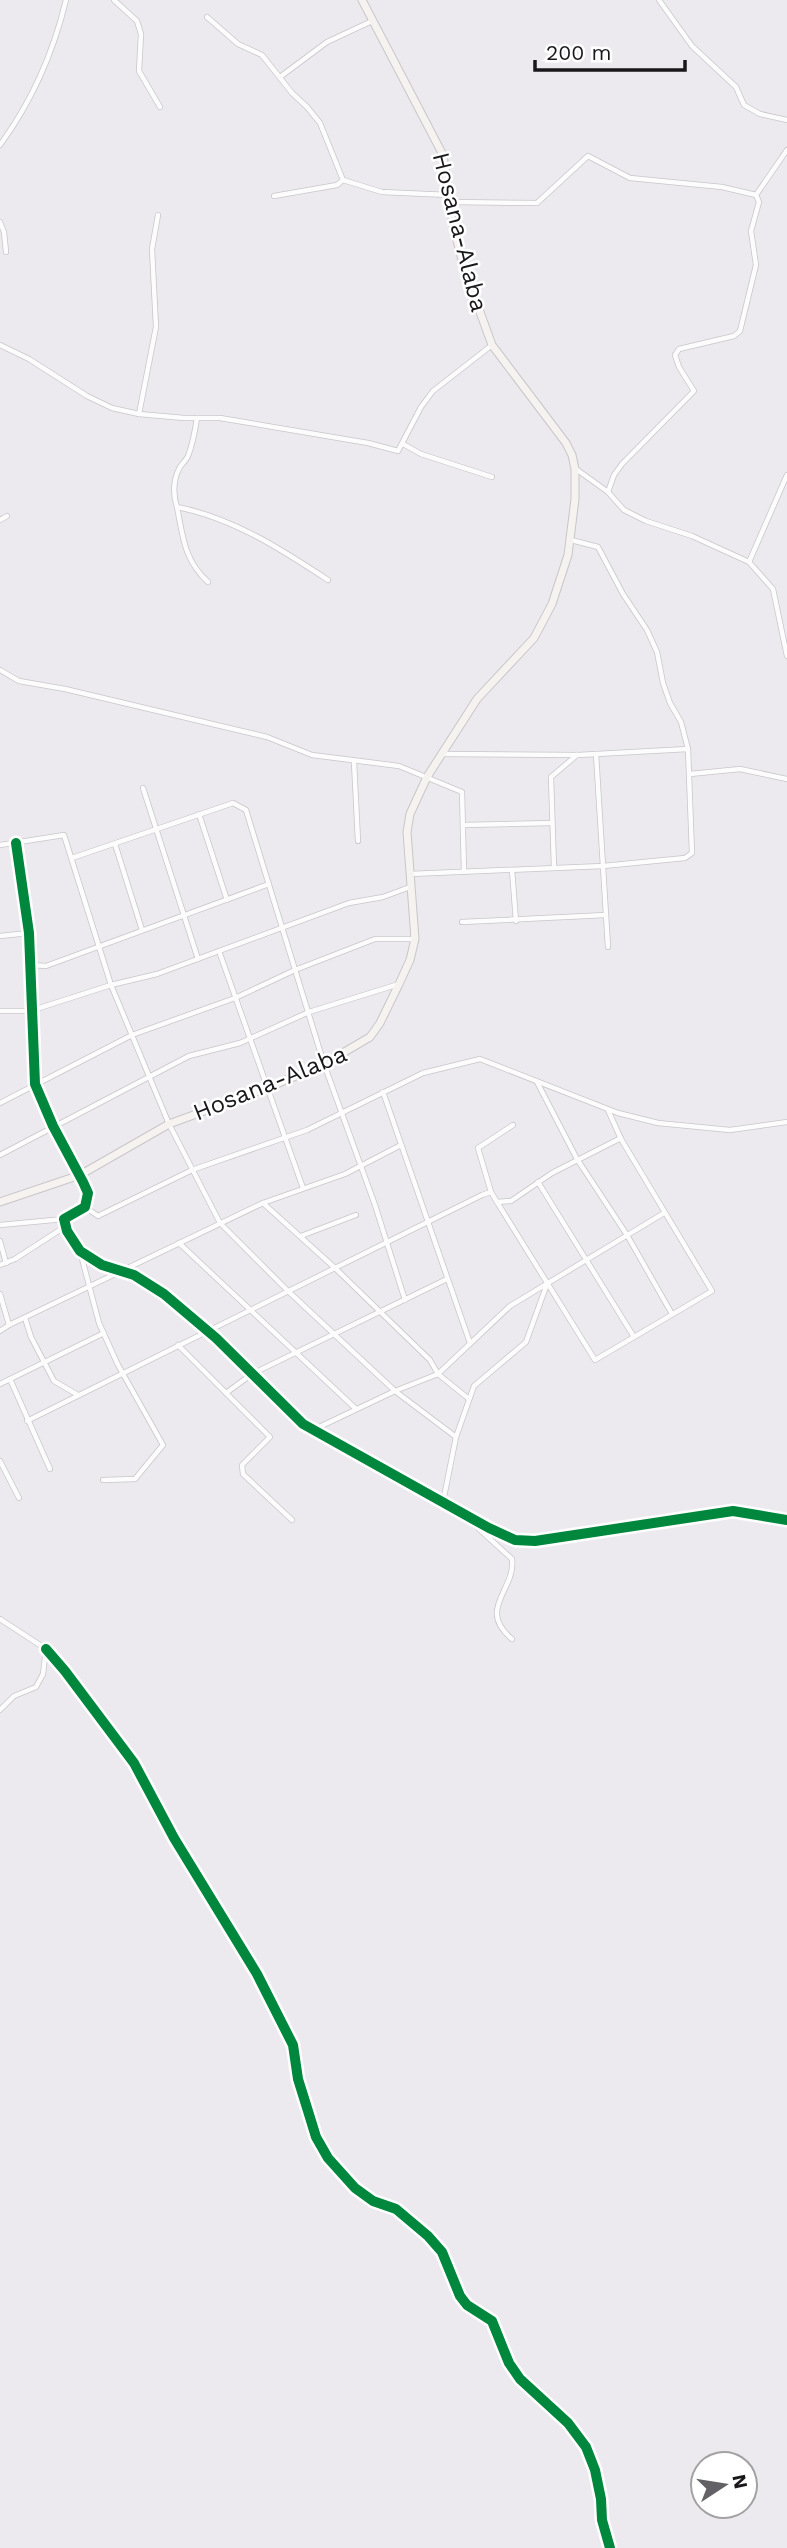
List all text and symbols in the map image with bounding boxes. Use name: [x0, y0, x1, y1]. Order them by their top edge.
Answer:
scale bar: [535, 28, 686, 72]
text: 200 m: [546, 40, 612, 65]
street label: Hosana-Alaba: [427, 149, 493, 315]
street label: Hosana-Alaba: [189, 1039, 351, 1127]
north arrow: [689, 2450, 759, 2520]
text: N: [727, 2472, 753, 2491]

